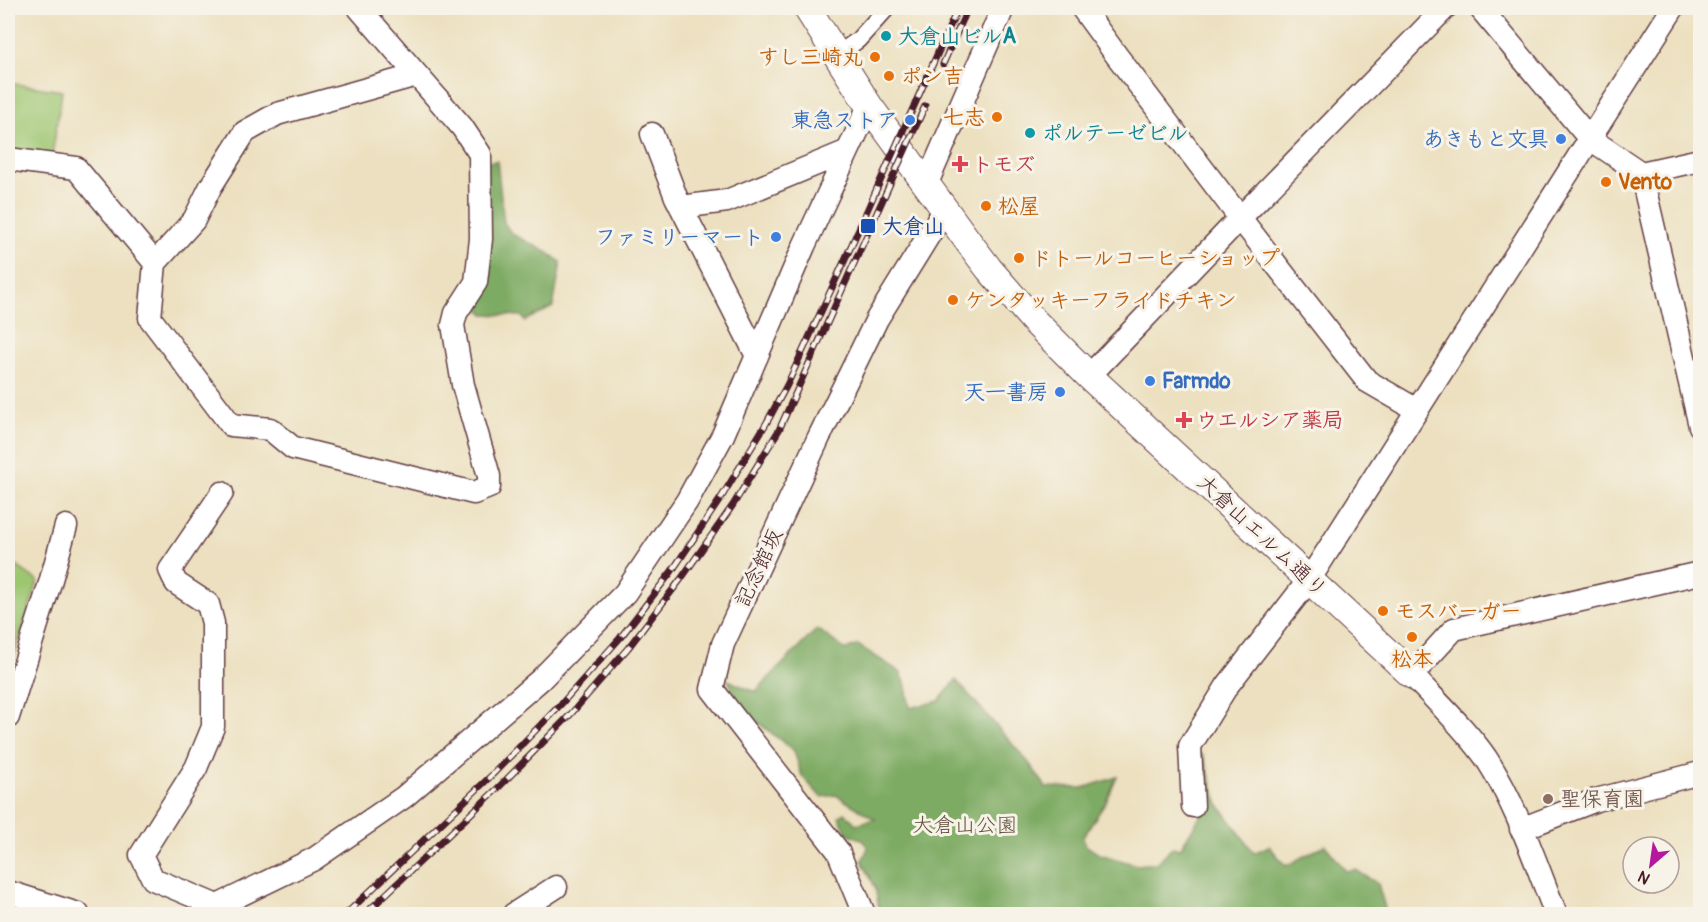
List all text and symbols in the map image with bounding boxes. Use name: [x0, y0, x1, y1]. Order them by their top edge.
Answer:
place label: 大倉山ビルA: [898, 23, 1017, 50]
marker: 大倉山ビルA: [879, 29, 893, 43]
place label: すし三崎丸: [758, 44, 863, 71]
marker: すし三崎丸: [868, 50, 882, 64]
place label: ポン吉: [901, 63, 964, 90]
marker: ポン吉: [882, 69, 896, 83]
place label: 七志: [943, 104, 985, 131]
place label: 東急ストア: [791, 107, 898, 134]
marker: 七志: [990, 110, 1004, 124]
marker: 東急ストア: [903, 113, 917, 127]
place label: ポルテーゼビル: [1042, 120, 1189, 147]
marker: ポルテーゼビル: [1023, 126, 1037, 140]
place label: あきもと文具: [1423, 126, 1549, 153]
marker: あきもと文具: [1554, 132, 1568, 146]
place label: トモズ: [972, 151, 1035, 178]
marker: トモズ: [953, 157, 967, 171]
place label: Vento: [1618, 169, 1673, 196]
marker: Vento: [1599, 175, 1613, 189]
place label: 松屋: [998, 193, 1040, 220]
marker: 松屋: [979, 199, 993, 213]
place label: 大倉山: [882, 213, 945, 240]
marker: 大倉山: [859, 217, 877, 235]
place label: ファミリーマート: [595, 224, 764, 251]
marker: ファミリーマート: [769, 230, 783, 244]
place label: ドトールコーヒーショップ: [1031, 245, 1280, 272]
marker: ドトールコーヒーショップ: [1012, 251, 1026, 265]
place label: ケンタッキーフライドチキン: [965, 287, 1237, 314]
marker: ケンタッキーフライドチキン: [946, 293, 960, 307]
place label: Farmdo: [1162, 368, 1231, 395]
marker: Farmdo: [1143, 374, 1157, 388]
place label: 天一書房: [964, 379, 1048, 406]
marker: 天一書房: [1053, 385, 1067, 399]
place label: ウエルシア薬局: [1196, 407, 1343, 434]
marker: ウエルシア薬局: [1177, 413, 1191, 427]
street label: 大倉山エルム通り: [1191, 469, 1333, 603]
street label: 記念館坂: [729, 524, 789, 612]
place label: モスバーガー: [1395, 598, 1521, 625]
marker: モスバーガー: [1376, 604, 1390, 618]
marker: 松本: [1405, 630, 1419, 644]
place label: 松本: [1391, 646, 1433, 673]
place label: 聖保育園: [1560, 786, 1644, 813]
marker: 聖保育園: [1541, 792, 1555, 806]
park label: 大倉山公園: [913, 812, 1018, 839]
north arrow: [1621, 835, 1681, 895]
text: N: [1634, 866, 1654, 889]

